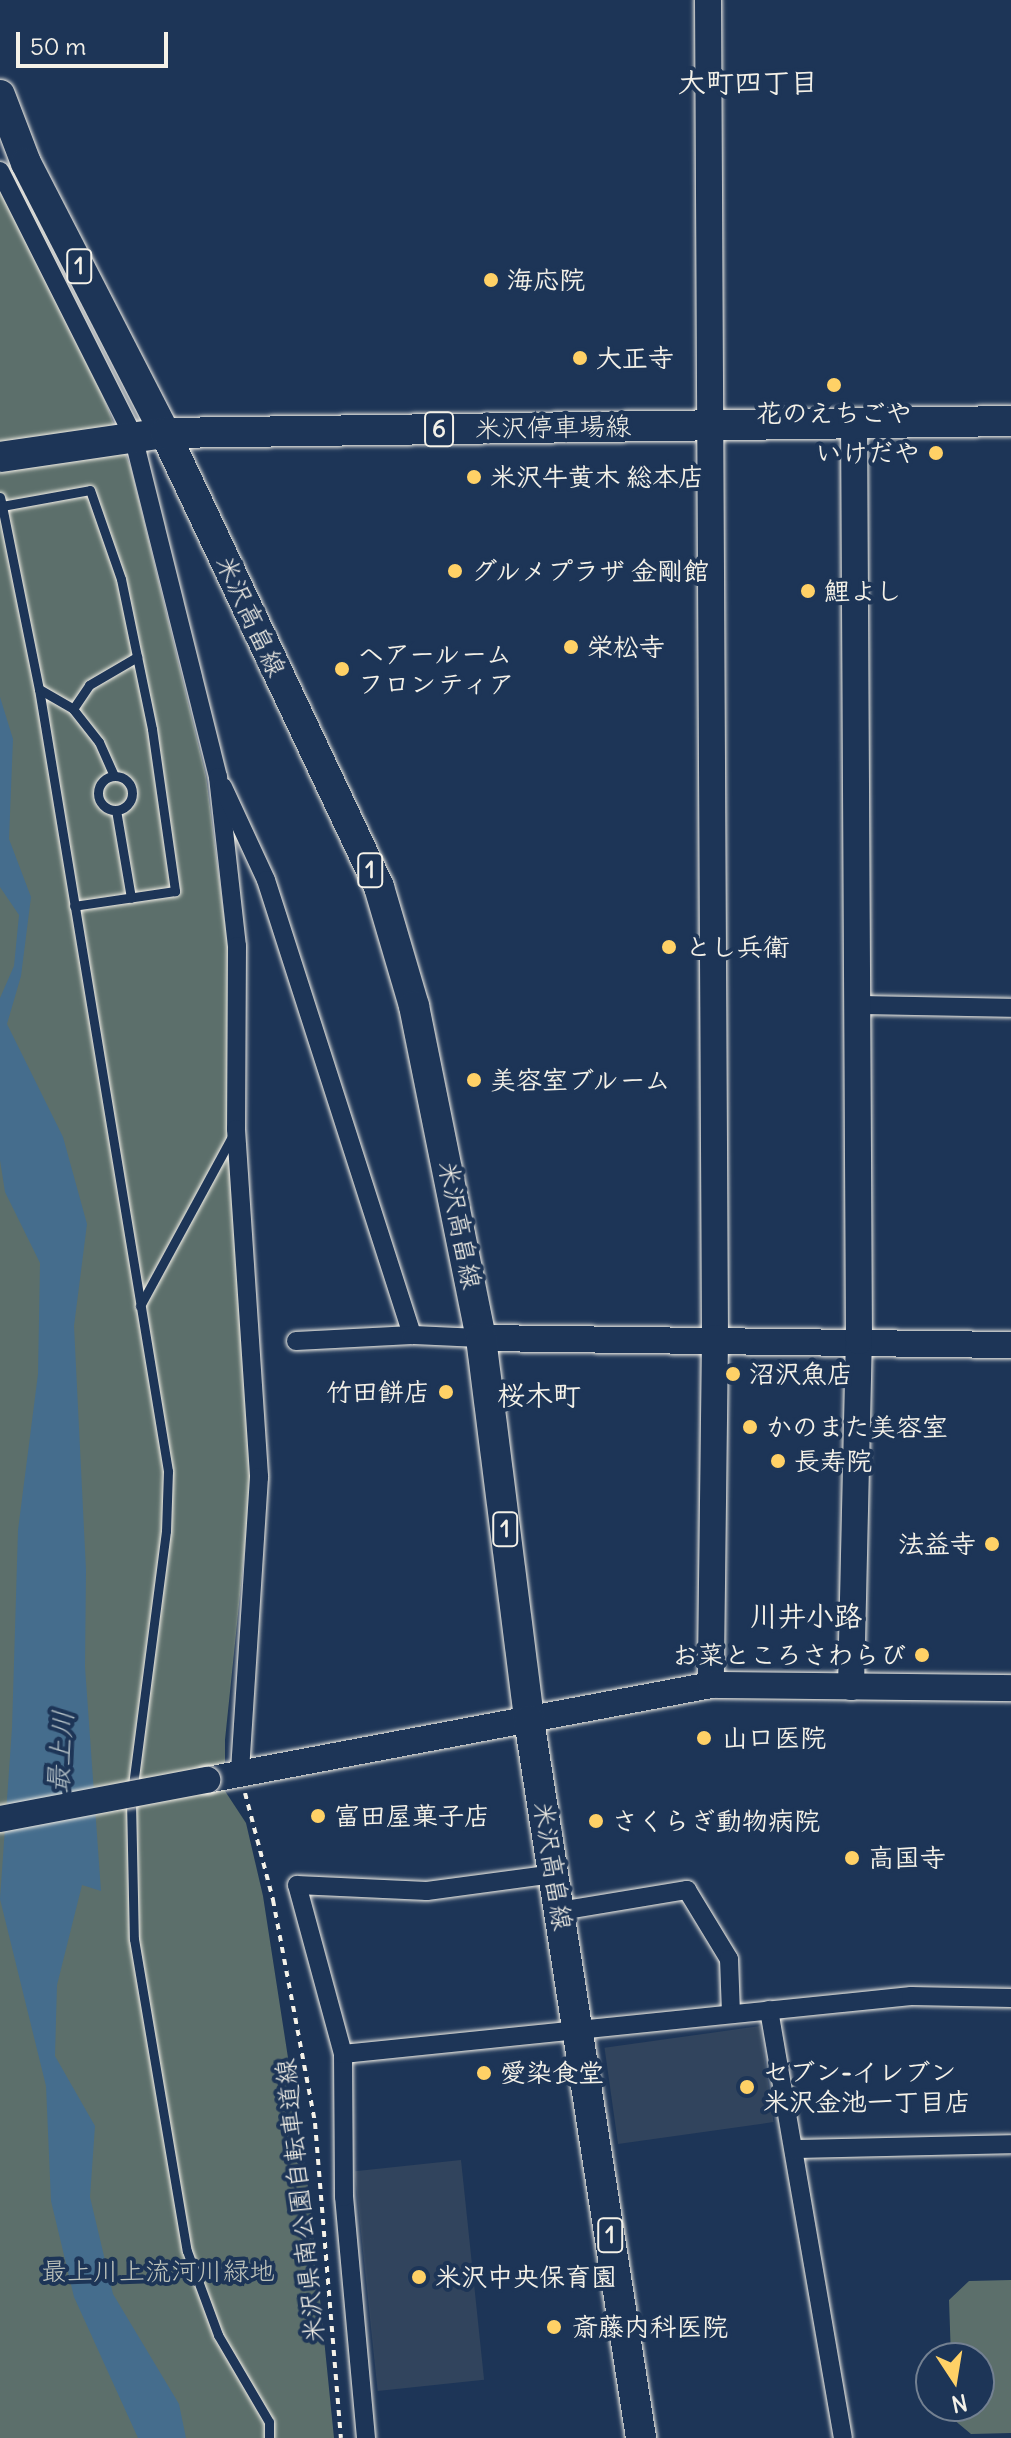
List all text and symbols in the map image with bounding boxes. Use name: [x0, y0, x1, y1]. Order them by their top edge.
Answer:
scale bar: [20, 16, 172, 66]
text: 50 m: [30, 31, 86, 61]
district label: 大町四丁目: [678, 65, 818, 99]
road number: 1: [65, 246, 93, 286]
place label: 海応院: [507, 264, 585, 296]
marker: 海応院: [482, 271, 500, 289]
place label: 大正寺: [596, 342, 674, 374]
marker: 大正寺: [571, 349, 589, 367]
marker: 花のえちごや: [825, 376, 843, 394]
place label: 花のえちごや: [756, 397, 912, 429]
road number: 6: [423, 409, 455, 449]
street label: 米沢停車場線: [475, 410, 631, 444]
place label: いけだや: [816, 437, 920, 469]
marker: いけだや: [927, 444, 945, 462]
place label: 米沢牛黄木 総本店: [490, 461, 704, 493]
marker: 米沢牛黄木 総本店: [465, 468, 483, 486]
street label: 米沢高畠線: [209, 550, 293, 682]
place label: グルメプラザ 金剛館: [471, 555, 711, 587]
marker: グルメプラザ 金剛館: [446, 562, 464, 580]
place label: 鯉よし: [824, 575, 902, 607]
marker: 鯉よし: [799, 582, 817, 600]
place label: 栄松寺: [587, 631, 665, 663]
place label: ヘアールーム フロンティア: [358, 638, 514, 700]
marker: 栄松寺: [562, 638, 580, 656]
marker: ヘアールーム フロンティア: [333, 660, 351, 678]
road number: 1: [356, 850, 384, 890]
place label: とし兵衛: [685, 931, 789, 963]
marker: とし兵衛: [660, 938, 678, 956]
place label: 美容室ブルーム: [490, 1064, 673, 1096]
marker: 美容室ブルーム: [465, 1071, 483, 1089]
street label: 米沢高畠線: [432, 1158, 488, 1292]
place label: 沼沢魚店: [749, 1358, 853, 1390]
marker: 沼沢魚店: [724, 1365, 742, 1383]
place label: 竹田餅店: [326, 1376, 430, 1408]
district label: 桜木町: [497, 1378, 581, 1412]
marker: 竹田餅店: [437, 1383, 455, 1401]
place label: かのまた美容室: [766, 1411, 948, 1443]
marker: かのまた美容室: [741, 1418, 759, 1436]
place label: 長寿院: [794, 1445, 872, 1477]
marker: 長寿院: [769, 1452, 787, 1470]
road number: 1: [491, 1509, 519, 1549]
place label: 法益寺: [898, 1528, 976, 1560]
marker: 法益寺: [983, 1535, 1001, 1553]
district label: 川井小路: [750, 1599, 862, 1633]
place label: お菜ところさわらび: [672, 1639, 906, 1671]
marker: お菜ところさわらび: [913, 1646, 931, 1664]
water label: 最上川: [40, 1709, 80, 1795]
place label: 山口医院: [722, 1722, 826, 1754]
marker: 山口医院: [693, 1727, 715, 1749]
street label: 米沢高畠線: [527, 1799, 579, 1933]
place label: 富田屋菓子店: [334, 1800, 490, 1832]
place label: さくらぎ動物病院: [612, 1805, 820, 1837]
marker: 富田屋菓子店: [309, 1807, 327, 1825]
marker: さくらぎ動物病院: [587, 1812, 605, 1830]
place label: 高国寺: [868, 1842, 946, 1874]
marker: 高国寺: [843, 1849, 861, 1867]
place label: セブン-イレブン 米沢金池一丁目店: [763, 2056, 971, 2118]
street label: 米沢県南公園自転車道線: [270, 2057, 330, 2345]
place label: 愛染食堂: [500, 2057, 604, 2089]
marker: 愛染食堂: [475, 2064, 493, 2082]
marker: セブン-イレブン 米沢金池一丁目店: [738, 2078, 756, 2096]
road number: 1: [596, 2215, 624, 2255]
park label: 最上川上流河川緑地: [41, 2255, 275, 2287]
place label: 米沢中央保育園: [435, 2261, 617, 2293]
marker: 米沢中央保育園: [410, 2268, 428, 2286]
place label: 斎藤内科医院: [572, 2311, 728, 2343]
marker: 斎藤内科医院: [543, 2316, 565, 2338]
north arrow: [915, 2342, 995, 2422]
text: N: [949, 2388, 970, 2419]

